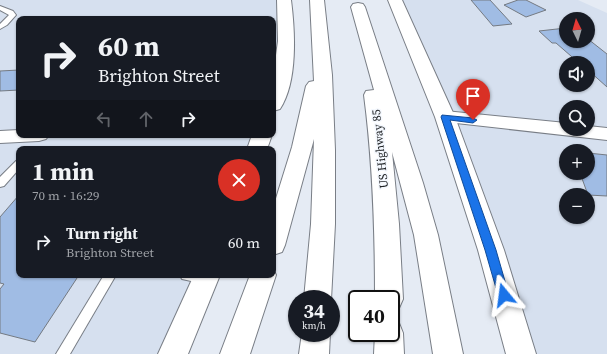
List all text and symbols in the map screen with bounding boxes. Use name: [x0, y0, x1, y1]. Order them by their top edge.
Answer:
north arrow: [559, 12, 595, 48]
map controls: [559, 12, 595, 224]
text: 60 m: [98, 27, 160, 65]
icon: right: [32, 32, 84, 84]
button: sound: [559, 56, 595, 92]
text: Brighton Street: [98, 63, 220, 88]
pin: [456, 79, 490, 120]
icon: arrive: [462, 85, 484, 107]
button: search: [559, 100, 595, 136]
icon: left: [93, 108, 115, 130]
icon: ahead: [135, 108, 157, 130]
icon: right: [177, 108, 199, 130]
street label: US Highway 85: [368, 109, 392, 189]
button: +: [559, 144, 595, 180]
text: 1 min: [32, 155, 94, 188]
button: close: [218, 159, 260, 201]
text: 70 m · 16:29: [32, 187, 100, 204]
button: −: [559, 188, 595, 224]
text: Turn right: [66, 223, 138, 244]
icon: right: [32, 231, 54, 253]
text: 60 m: [228, 232, 260, 253]
text: Brighton Street: [66, 244, 154, 261]
position arrow: [483, 274, 525, 316]
speed limit sign: 40: [348, 290, 400, 342]
text: 34: [303, 297, 325, 325]
text: km/h: [302, 319, 326, 332]

